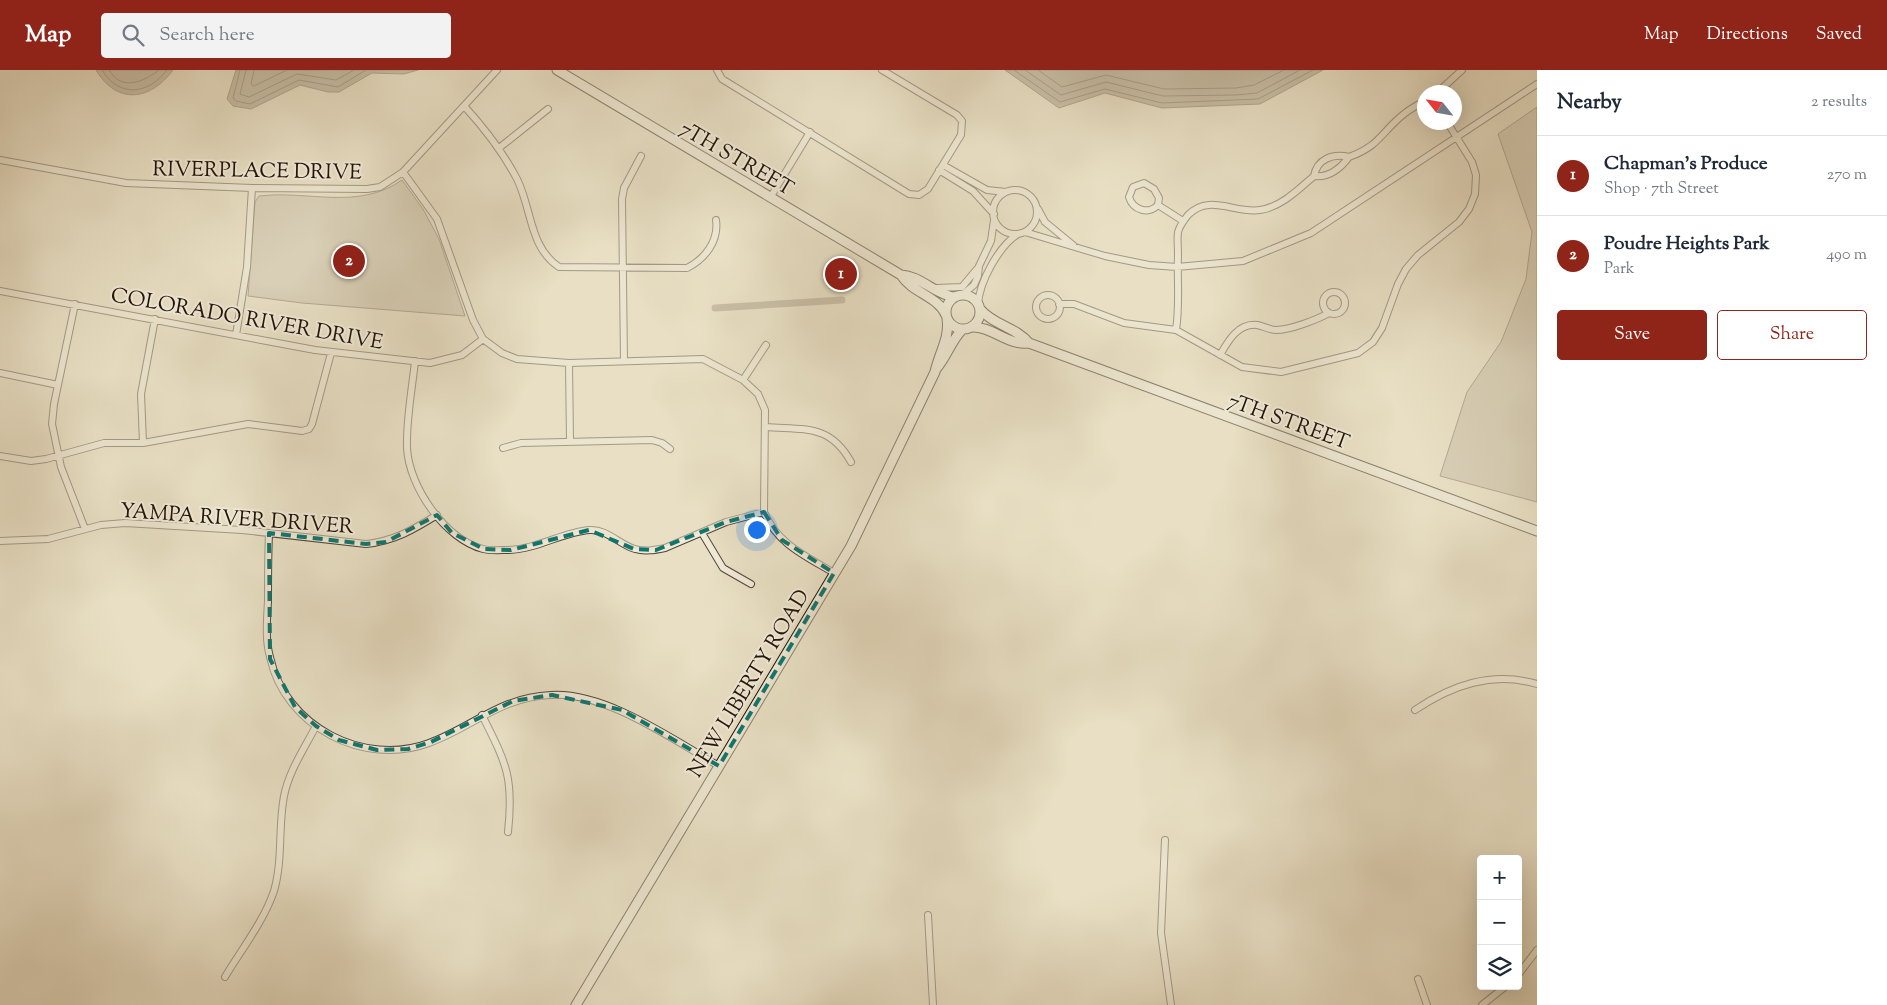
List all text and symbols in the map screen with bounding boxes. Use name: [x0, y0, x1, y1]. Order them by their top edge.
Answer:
search box: [101, 13, 451, 58]
text: Map: [25, 18, 71, 52]
icon: search: [119, 21, 147, 49]
text: Search here: [159, 22, 255, 49]
text: Map: [1644, 22, 1679, 48]
text: Directions: [1707, 22, 1788, 48]
text: Saved: [1816, 22, 1862, 48]
north arrow: [1417, 85, 1462, 130]
text: Nearby: [1557, 88, 1622, 118]
text: 2 results: [1811, 91, 1867, 114]
street label: 7TH STREET: [674, 115, 799, 205]
text: Chapman's Produce: [1604, 151, 1768, 178]
street label: RIVERPLACE DRIVE: [152, 155, 362, 189]
text: 1: [1570, 164, 1576, 187]
text: 270 m: [1827, 164, 1867, 187]
text: Shop · 7th Street: [1604, 178, 1719, 201]
text: Poudre Heights Park: [1604, 231, 1770, 258]
pin: 2: [333, 242, 365, 280]
text: 2: [1569, 244, 1577, 267]
text: 490 m: [1826, 244, 1867, 267]
pin: 1: [825, 255, 857, 293]
text: Park: [1604, 258, 1635, 281]
street label: COLORADO RIVER DRIVE: [108, 281, 385, 359]
button: Save: [1557, 310, 1707, 360]
button: Share: [1717, 310, 1867, 360]
street label: 7TH STREET: [1224, 387, 1353, 459]
street label: YAMPA RIVER DRIVER: [119, 497, 355, 543]
your location: [744, 517, 770, 543]
street label: NEW LIBERTY ROAD: [681, 584, 818, 784]
map controls: [1477, 855, 1522, 990]
button: +: [1477, 855, 1522, 900]
button: −: [1477, 900, 1522, 945]
button: layers: [1477, 945, 1522, 990]

